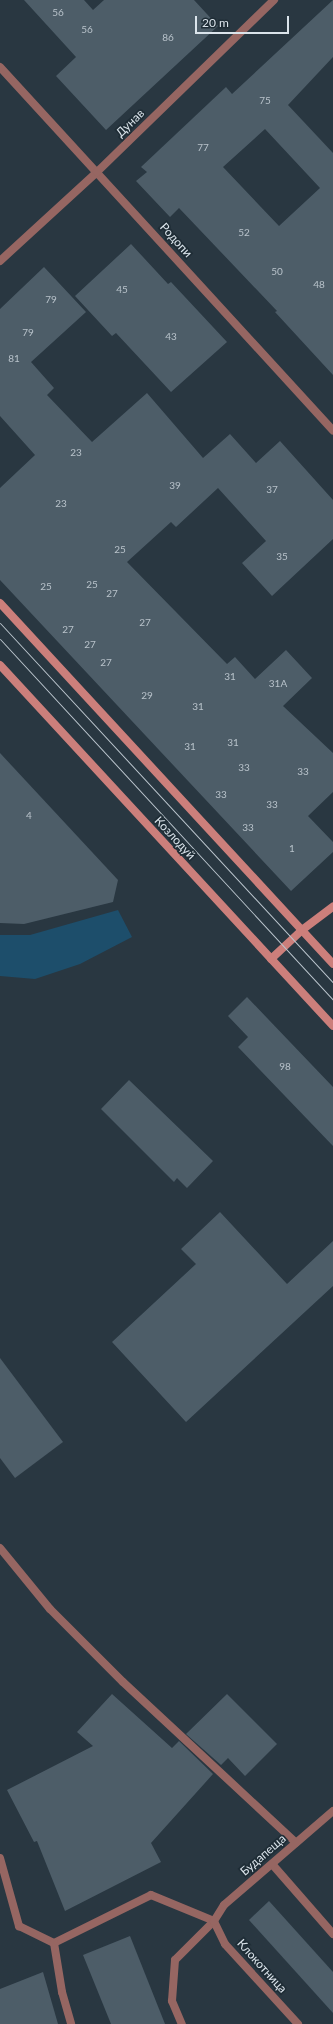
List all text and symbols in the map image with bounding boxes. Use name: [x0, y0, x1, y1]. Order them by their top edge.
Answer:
house number: 56: [52, 7, 64, 19]
scale bar: [197, 8, 291, 34]
text: 20 m: [202, 15, 229, 30]
house number: 56: [81, 24, 93, 36]
house number: 86: [162, 32, 174, 44]
house number: 75: [259, 95, 271, 107]
street label: Дунав: [113, 106, 147, 140]
house number: 77: [197, 142, 209, 154]
street label: Родопи: [157, 220, 195, 260]
house number: 52: [238, 227, 250, 239]
house number: 50: [271, 266, 283, 278]
house number: 48: [313, 279, 325, 291]
house number: 45: [116, 284, 128, 296]
house number: 79: [45, 294, 57, 306]
house number: 79: [22, 327, 34, 339]
house number: 43: [165, 331, 177, 343]
house number: 81: [8, 353, 20, 365]
house number: 23: [70, 447, 82, 459]
house number: 39: [169, 480, 181, 492]
house number: 37: [266, 484, 278, 496]
house number: 23: [55, 498, 67, 510]
house number: 25: [114, 544, 126, 556]
house number: 35: [276, 551, 288, 563]
house number: 25: [86, 579, 98, 591]
house number: 25: [40, 581, 52, 593]
house number: 27: [106, 588, 118, 600]
house number: 27: [139, 617, 151, 629]
house number: 27: [62, 624, 74, 636]
house number: 27: [84, 639, 96, 651]
house number: 27: [100, 657, 112, 669]
house number: 31: [224, 671, 236, 683]
house number: 31А: [269, 678, 287, 690]
house number: 29: [141, 690, 153, 702]
house number: 31: [192, 701, 204, 713]
house number: 31: [227, 737, 239, 749]
house number: 31: [184, 741, 196, 753]
house number: 33: [238, 762, 250, 774]
house number: 33: [297, 766, 309, 778]
house number: 33: [215, 789, 227, 801]
house number: 33: [266, 799, 278, 811]
house number: 4: [26, 810, 32, 822]
street label: Козлодуй: [151, 814, 199, 862]
house number: 33: [242, 822, 254, 834]
house number: 1: [289, 843, 295, 855]
house number: 98: [279, 1061, 291, 1073]
street label: Будапеща: [237, 1831, 289, 1879]
street label: Клокотница: [234, 1936, 290, 1996]

